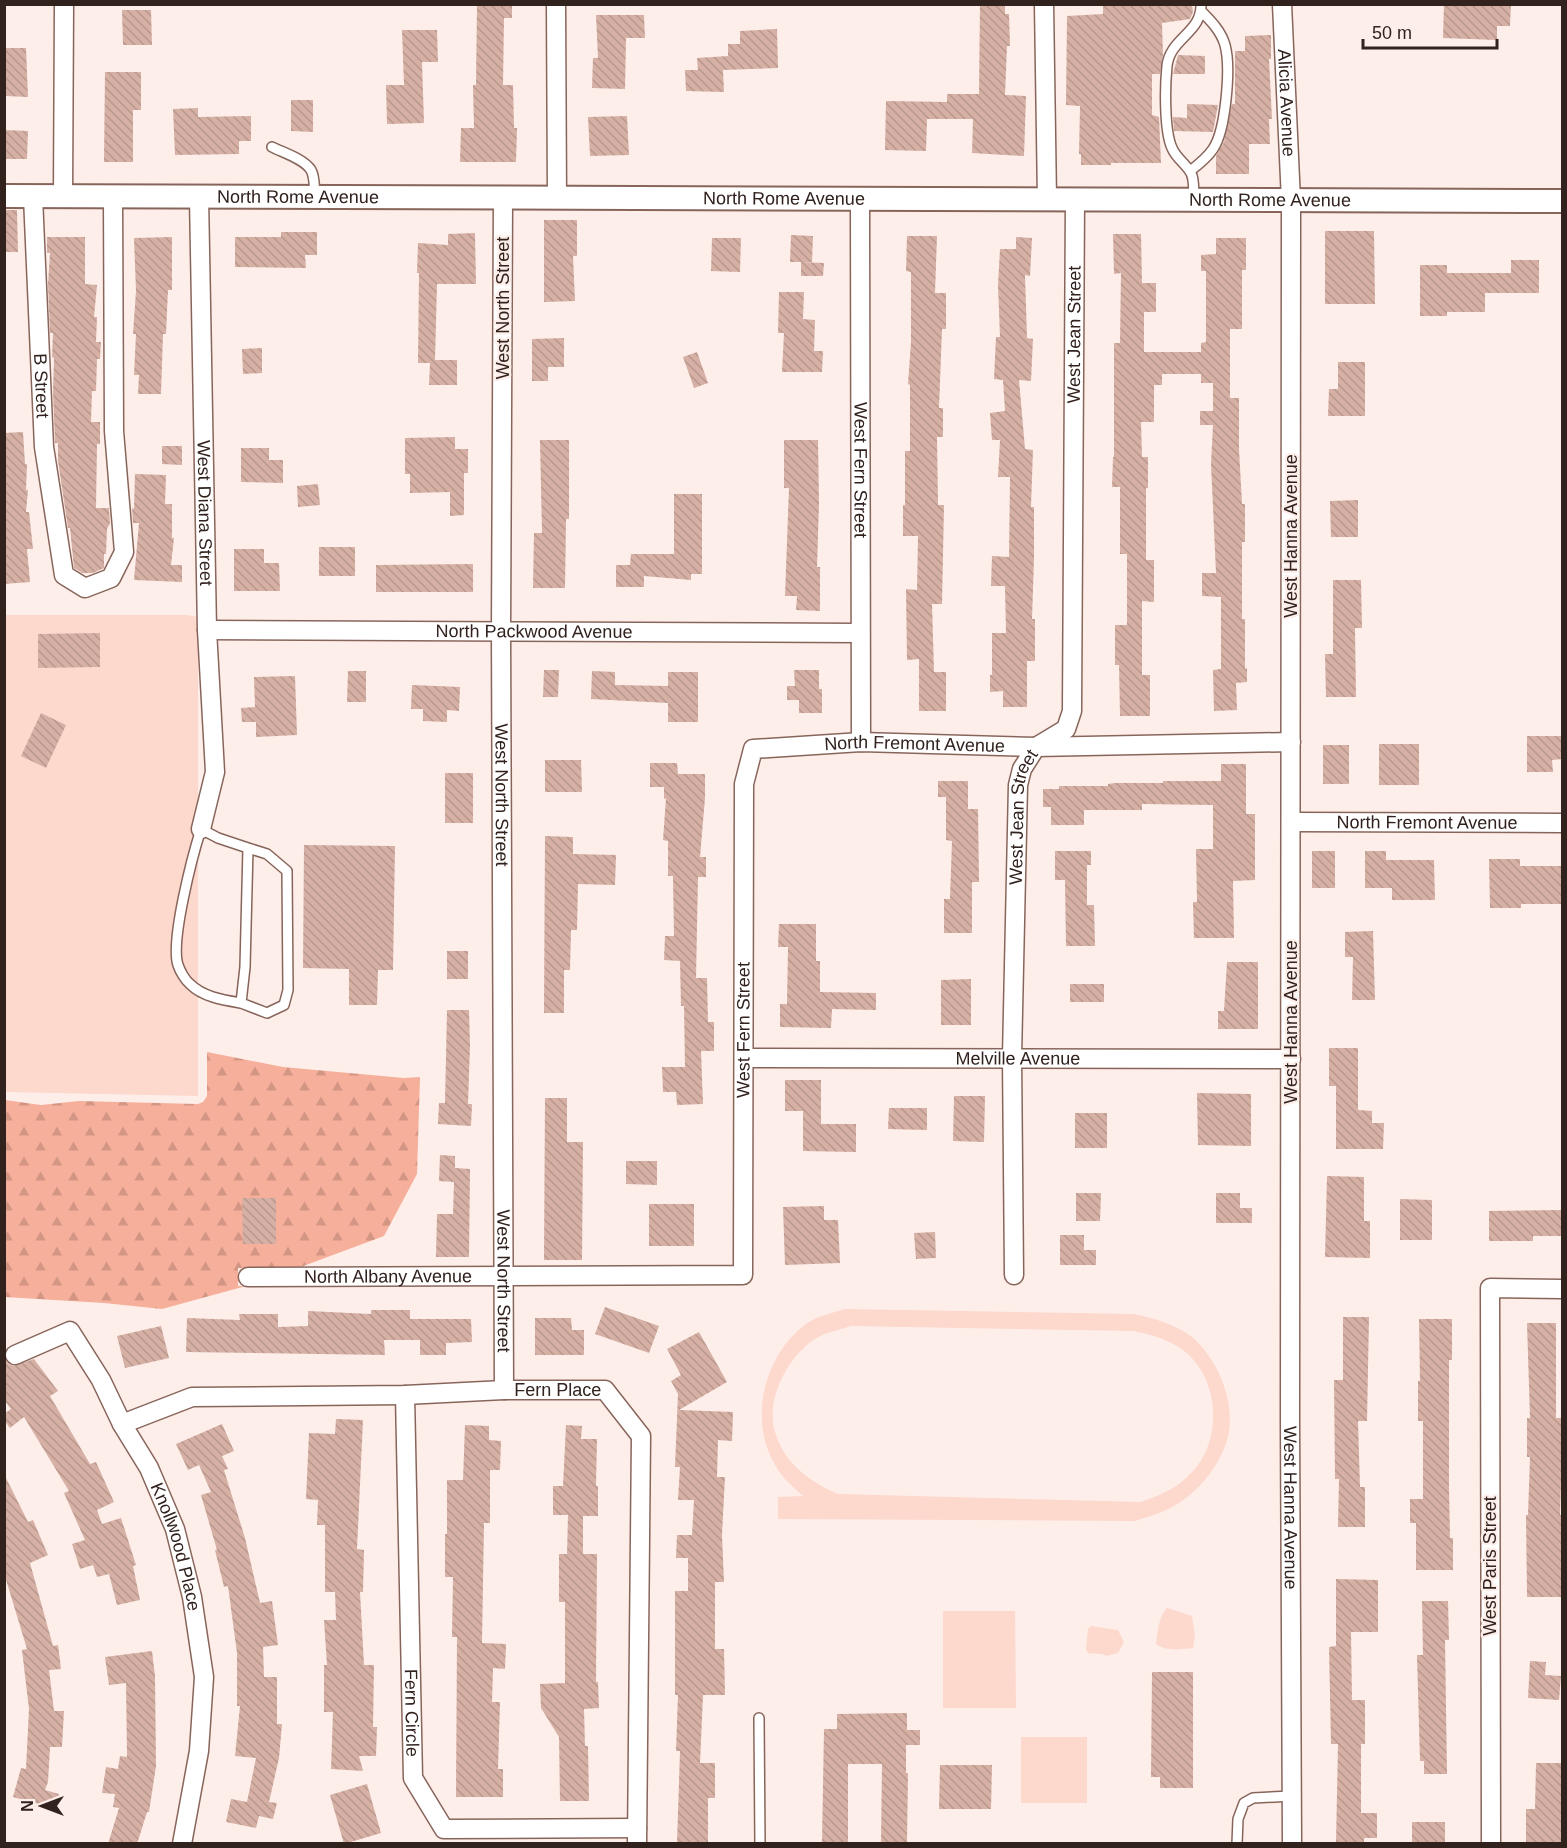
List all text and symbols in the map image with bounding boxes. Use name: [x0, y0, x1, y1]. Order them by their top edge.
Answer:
scale bar: [1363, 12, 1496, 50]
text: 50 m: [1372, 23, 1412, 43]
street label: Alicia Avenue: [1274, 49, 1299, 157]
street label: North Rome Avenue: [217, 187, 379, 207]
street label: North Rome Avenue: [703, 188, 865, 209]
street label: North Rome Avenue: [1189, 190, 1351, 210]
street label: West North Street: [493, 237, 513, 379]
street label: West Jean Street: [1064, 266, 1085, 404]
street label: B Street: [30, 353, 53, 419]
street label: West Fern Street: [850, 402, 871, 538]
street label: West Diana Street: [193, 440, 216, 586]
street label: West Hanna Avenue: [1281, 454, 1301, 618]
street label: North Packwood Avenue: [435, 621, 632, 642]
street label: West North Street: [491, 724, 512, 866]
street label: North Fremont Avenue: [824, 732, 1005, 756]
street label: West Jean Street: [1006, 746, 1042, 885]
street label: North Fremont Avenue: [1337, 812, 1517, 833]
street label: West Hanna Avenue: [1281, 940, 1301, 1104]
street label: West Fern Street: [733, 962, 754, 1098]
street label: Melville Avenue: [956, 1048, 1080, 1069]
street label: West North Street: [493, 1210, 514, 1352]
street label: North Albany Avenue: [304, 1266, 472, 1287]
street label: Fern Place: [514, 1380, 601, 1400]
street label: West Hanna Avenue: [1280, 1426, 1301, 1590]
street label: Knollwood Place: [146, 1480, 204, 1612]
street label: West Paris Street: [1480, 1496, 1500, 1636]
street label: Fern Circle: [401, 1669, 423, 1757]
north arrow: [12, 1776, 72, 1836]
text: N: [19, 1800, 36, 1812]

